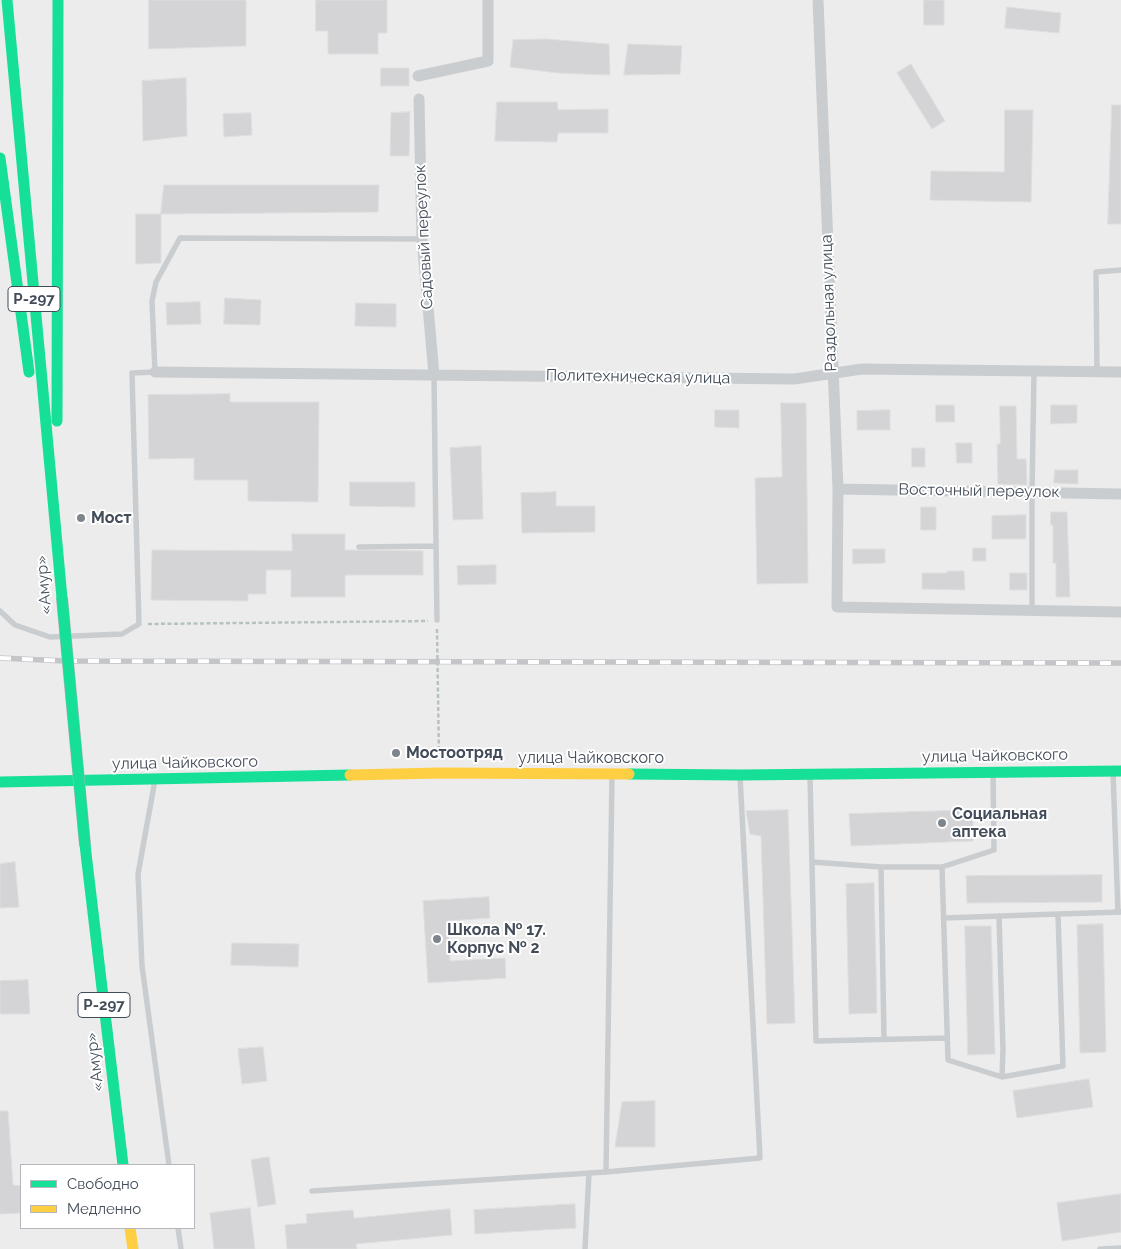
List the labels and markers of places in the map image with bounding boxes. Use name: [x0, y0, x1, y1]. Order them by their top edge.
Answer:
place label: Мост: [91, 508, 131, 528]
marker: Мост: [75, 512, 87, 524]
place label: Мостоотряд: [406, 743, 503, 763]
marker: Мостоотряд: [390, 747, 402, 759]
place label: Социальная аптека: [952, 804, 1047, 842]
marker: Социальная аптека: [936, 817, 948, 829]
place label: Школа № 17. Корпус № 2: [447, 920, 546, 958]
marker: Школа № 17. Корпус № 2: [431, 933, 443, 945]

